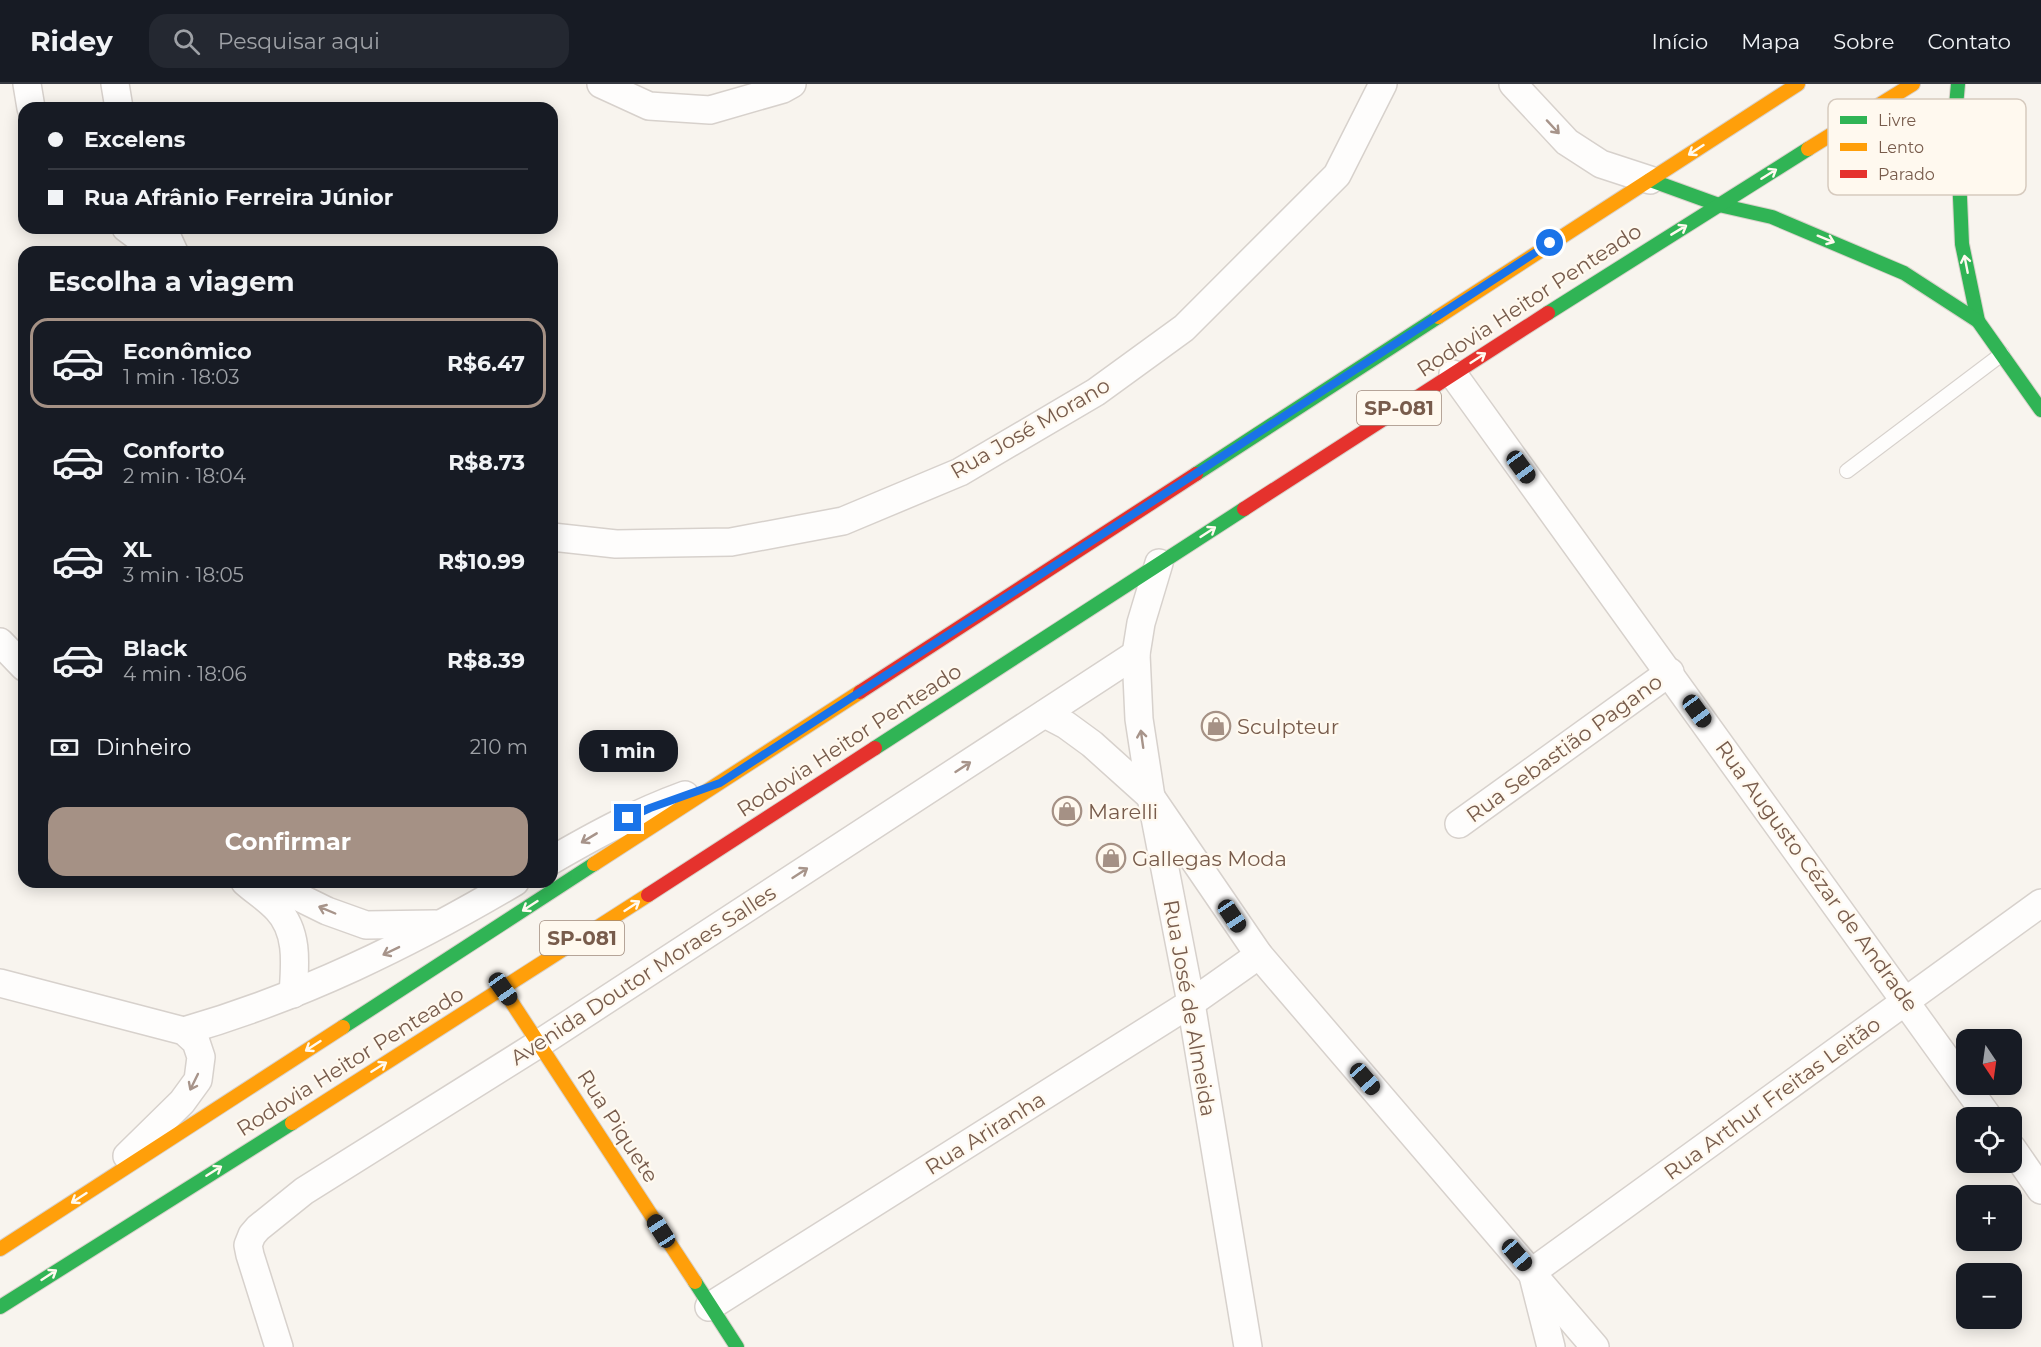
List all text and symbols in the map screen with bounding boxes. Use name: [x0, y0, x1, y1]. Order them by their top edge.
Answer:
search box: [149, 14, 569, 68]
text: Ridey: [30, 24, 113, 58]
icon: search: [170, 25, 203, 58]
text: Pesquisar aqui: [218, 28, 380, 55]
text: Início: [1652, 29, 1708, 54]
text: Mapa: [1741, 29, 1800, 54]
text: Sobre: [1833, 29, 1894, 54]
text: Contato: [1927, 29, 2011, 54]
legend: [1828, 99, 2026, 195]
text: Livre: [1878, 111, 1916, 130]
one-way arrow: [1546, 119, 1560, 134]
text: Excelens: [84, 126, 186, 153]
text: Lento: [1878, 138, 1924, 157]
one-way arrow: [1688, 144, 1705, 156]
text: Parado: [1878, 165, 1935, 184]
one-way arrow: [1760, 168, 1777, 180]
text: Rua Afrânio Ferreira Júnior: [84, 184, 393, 211]
street label: Rodovia Heitor Penteado: [1412, 218, 1646, 382]
one-way arrow: [1670, 223, 1687, 235]
route start: [1536, 229, 1563, 256]
one-way arrow: [1817, 234, 1835, 245]
one-way arrow: [1960, 255, 1971, 274]
text: Escolha a viagem: [48, 265, 295, 298]
icon: car: [51, 336, 105, 390]
text: Econômico: [123, 338, 252, 365]
text: R$6.47: [447, 350, 525, 377]
one-way arrow: [1469, 351, 1486, 363]
text: 1 min · 18:03: [123, 365, 240, 389]
street label: Rua José Morano: [946, 372, 1114, 484]
road number: SP-081: [1357, 391, 1441, 425]
icon: car: [51, 435, 105, 489]
text: Conforto: [123, 437, 224, 464]
car: [1503, 447, 1539, 487]
text: R$8.73: [448, 449, 525, 476]
text: 2 min · 18:04: [123, 464, 246, 488]
one-way arrow: [1199, 525, 1216, 537]
icon: car: [51, 534, 105, 588]
text: XL: [123, 536, 152, 563]
text: R$10.99: [438, 548, 525, 575]
text: 3 min · 18:05: [123, 563, 244, 587]
icon: car: [51, 633, 105, 687]
text: Black: [123, 635, 187, 662]
text: R$8.39: [447, 647, 525, 674]
street label: Rodovia Heitor Penteado: [732, 658, 966, 822]
text: 4 min · 18:06: [123, 662, 247, 686]
street label: Rua Sebastião Pagano: [1461, 668, 1667, 828]
car: [1679, 691, 1715, 731]
shop icon: Sculpteur: [1200, 710, 1232, 742]
place label: Sculpteur: [1237, 714, 1339, 739]
one-way arrow: [1137, 730, 1148, 750]
icon: cash: [48, 731, 81, 764]
callout: 1 min: [578, 731, 678, 773]
text: Dinheiro: [96, 734, 191, 761]
text: 210 m: [470, 735, 528, 759]
street label: Rua Augusto Cézar de Andrade: [1710, 736, 1924, 1016]
text: 1 min: [601, 739, 656, 763]
one-way arrow: [955, 761, 971, 773]
shop icon: Marelli: [1051, 795, 1083, 827]
place label: Marelli: [1088, 799, 1158, 824]
route end: [614, 804, 641, 831]
button: Confirmar: [48, 807, 528, 876]
one-way arrow: [581, 833, 598, 845]
shop icon: Gallegas Moda: [1095, 842, 1127, 874]
place label: Gallegas Moda: [1132, 846, 1287, 871]
one-way arrow: [791, 867, 808, 879]
street label: Avenida Doutor Moraes Salles: [506, 880, 780, 1070]
car: [1214, 896, 1250, 936]
street label: Rua José de Almeida: [1159, 898, 1221, 1118]
one-way arrow: [521, 899, 538, 912]
one-way arrow: [623, 900, 640, 912]
one-way arrow: [318, 904, 336, 916]
road number: SP-081: [540, 921, 624, 955]
one-way arrow: [382, 946, 400, 957]
car: [485, 969, 521, 1009]
street label: Rodovia Heitor Penteado: [232, 981, 468, 1141]
street label: Rua Arthur Freitas Leitão: [1659, 1011, 1885, 1185]
north arrow: [1956, 1029, 2022, 1095]
map controls: [1956, 1029, 2022, 1329]
one-way arrow: [305, 1040, 322, 1052]
car: [1346, 1060, 1384, 1098]
one-way arrow: [370, 1061, 387, 1073]
street label: Rua Piquete: [572, 1065, 664, 1187]
one-way arrow: [188, 1073, 200, 1091]
street label: Rua Ariranha: [920, 1086, 1050, 1180]
button: locate: [1956, 1107, 2022, 1173]
one-way arrow: [205, 1165, 222, 1177]
button: +: [1956, 1185, 2022, 1251]
one-way arrow: [71, 1192, 88, 1204]
car: [644, 1211, 678, 1251]
car: [1498, 1236, 1536, 1274]
button: −: [1956, 1263, 2022, 1329]
one-way arrow: [40, 1269, 57, 1281]

